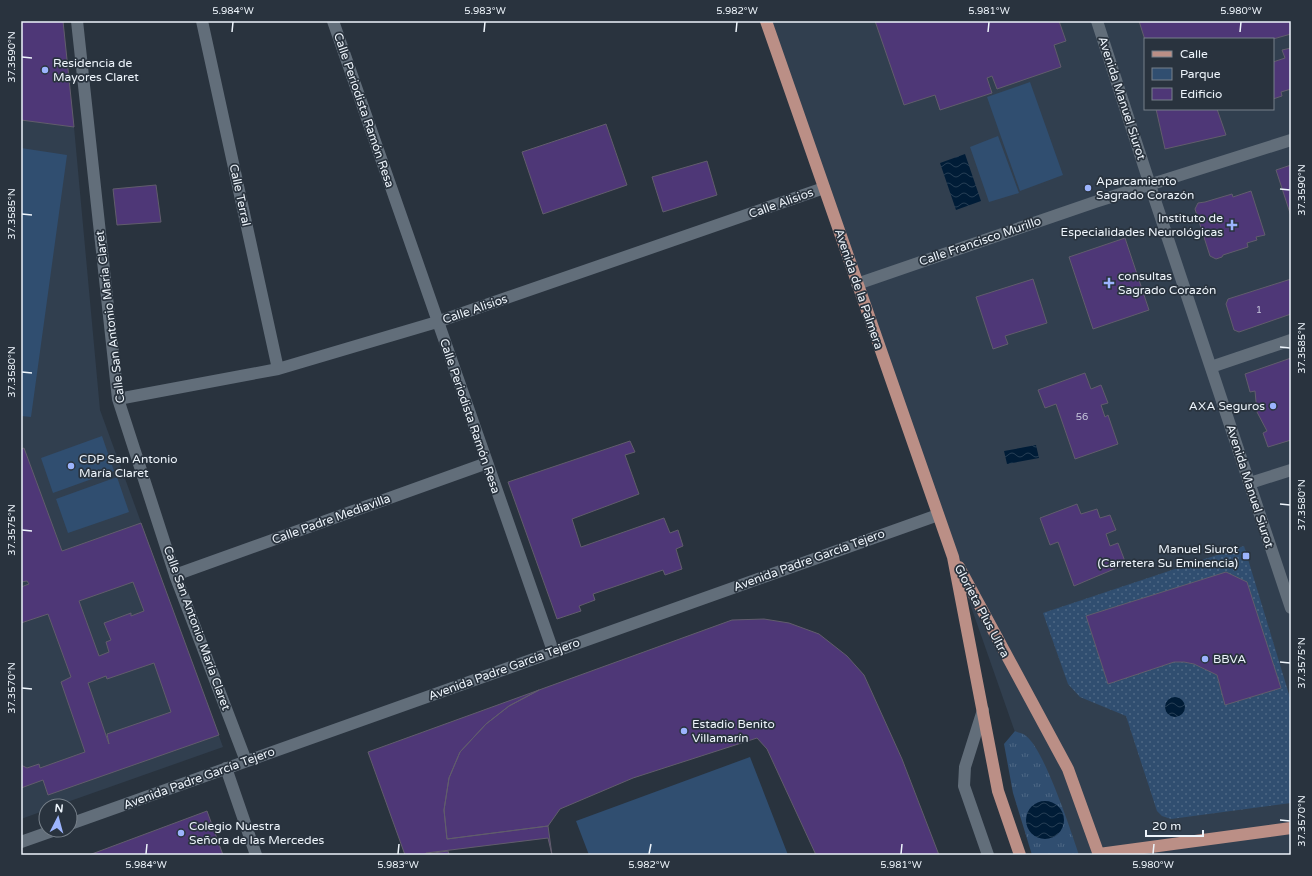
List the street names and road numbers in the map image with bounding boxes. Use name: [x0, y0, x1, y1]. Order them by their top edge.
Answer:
street label: Calle Periodista Ramón Resa: [331, 31, 397, 189]
street label: Avenida Manuel Siurot: [1095, 35, 1149, 162]
street label: Calle Terral: [227, 163, 253, 227]
street label: Calle Alisios: [747, 185, 815, 221]
street label: Calle Francisco Murillo: [917, 214, 1043, 268]
street label: Avenida de la Palmera: [832, 227, 886, 351]
street label: Calle San Antonio María Claret: [92, 230, 128, 404]
street label: Calle Alisios: [441, 291, 509, 327]
street label: Calle Periodista Ramón Resa: [437, 337, 503, 495]
street label: Avenida Manuel Siurot: [1223, 423, 1277, 550]
street label: Calle Padre Mediavilla: [270, 491, 392, 547]
street label: Avenida Padre García Tejero: [731, 526, 887, 594]
street label: Calle San Antonio María Claret: [161, 544, 233, 712]
street label: Glorieta Plus Ultra: [952, 562, 1012, 660]
street label: Avenida Padre García Tejero: [426, 635, 582, 703]
street label: Avenida Padre García Tejero: [121, 744, 277, 812]

